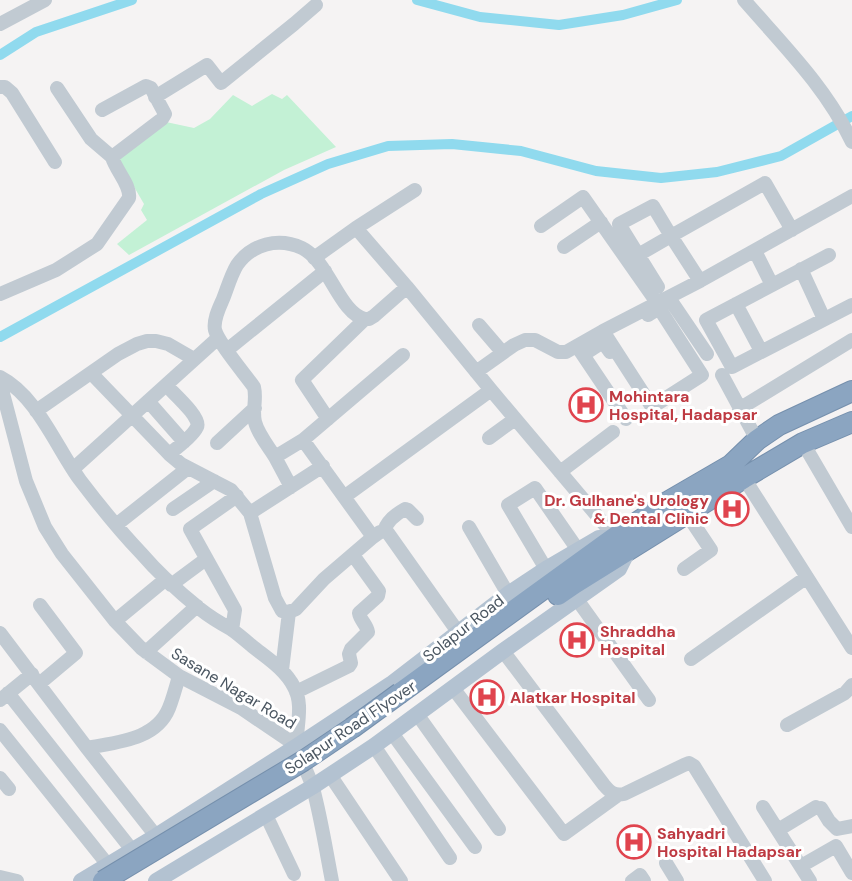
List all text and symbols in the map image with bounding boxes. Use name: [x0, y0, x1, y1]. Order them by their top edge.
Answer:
place label: Mohintara Hospital, Hadapsar: [609, 386, 758, 425]
hospital icon: Mohintara Hospital, Hadapsar: [568, 387, 604, 423]
place label: Dr. Gulhane's Urology & Dental Clinic: [544, 490, 709, 529]
hospital icon: Dr. Gulhane's Urology & Dental Clinic: [714, 491, 750, 527]
street label: Solapur Road: [418, 590, 508, 667]
place label: Shraddha Hospital: [600, 621, 676, 660]
hospital icon: Shraddha Hospital: [559, 622, 595, 658]
street label: Sasane Nagar Road: [167, 643, 300, 734]
street label: Solapur Road Flyover: [280, 676, 420, 779]
hospital icon: Alatkar Hospital: [469, 679, 505, 715]
place label: Alatkar Hospital: [510, 687, 636, 708]
place label: Sahyadri Hospital Hadapsar: [657, 823, 802, 862]
hospital icon: Sahyadri Hospital Hadapsar: [616, 824, 652, 860]

